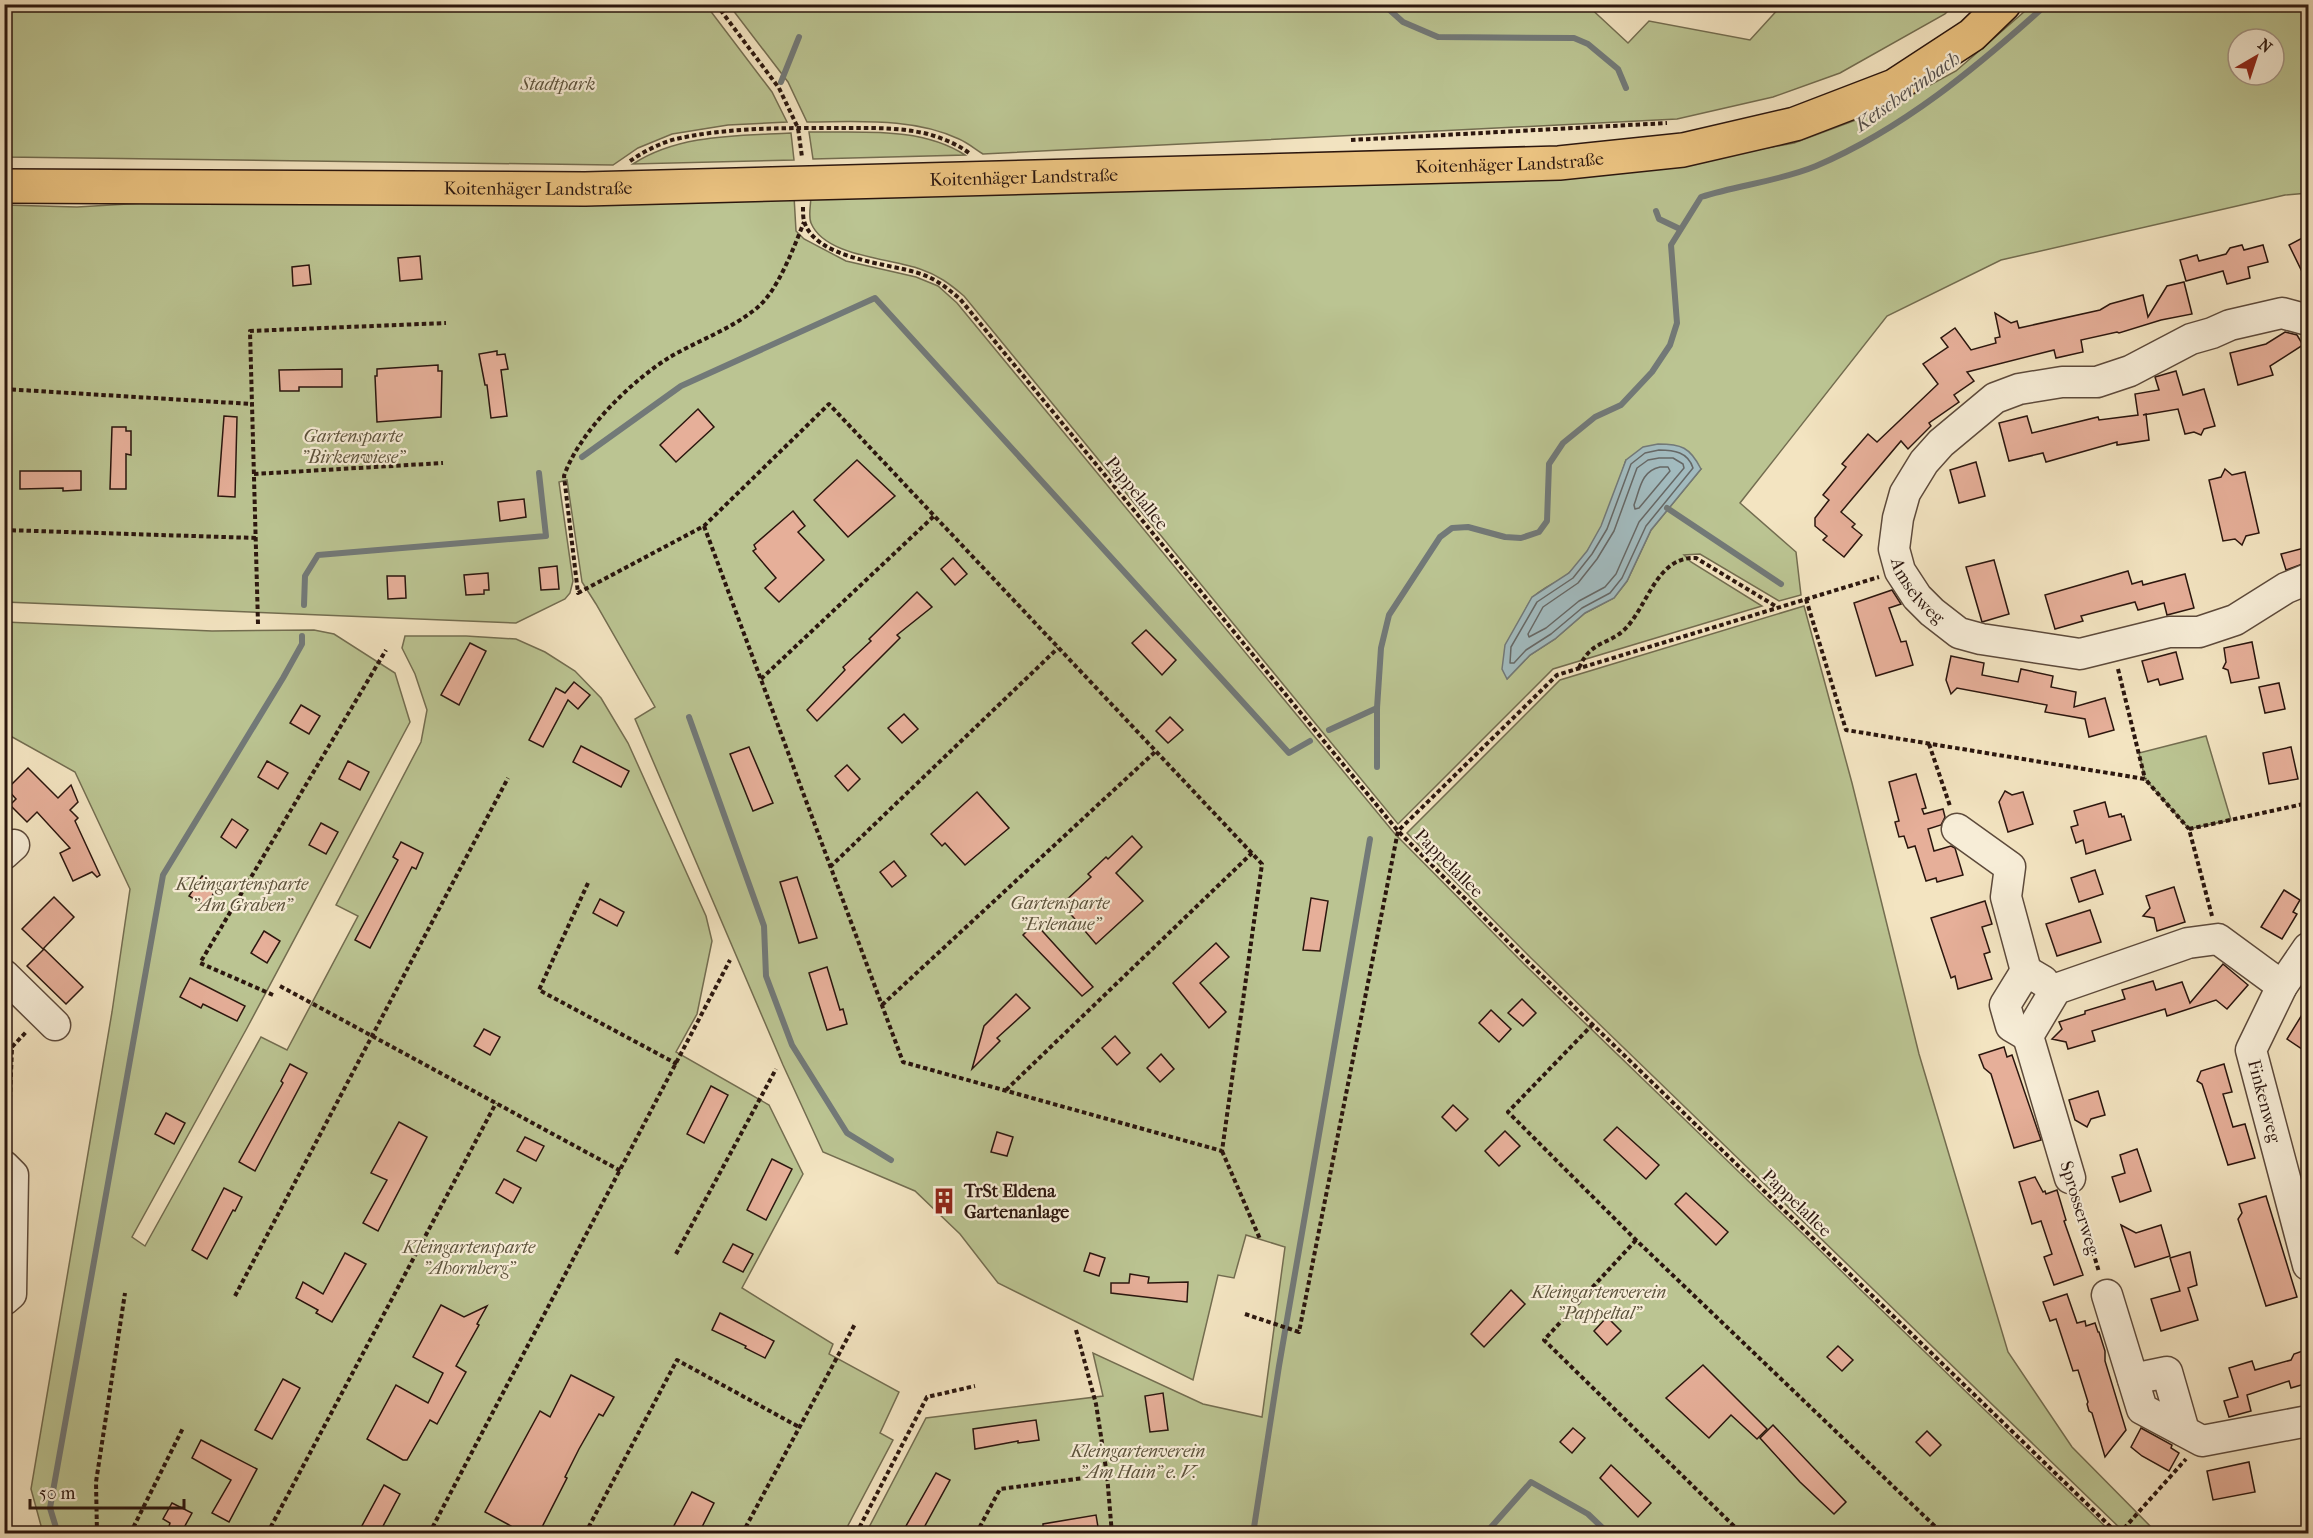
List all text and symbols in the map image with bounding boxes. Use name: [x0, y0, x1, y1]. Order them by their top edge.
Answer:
north arrow: [2226, 27, 2286, 87]
text: N: [2254, 35, 2276, 57]
water label: Ketscherinbach: [1848, 47, 1964, 137]
park label: Stadtpark: [520, 74, 595, 95]
street label: Koitenhäger Landstraße: [1415, 148, 1605, 178]
street label: Koitenhäger Landstraße: [929, 165, 1118, 191]
street label: Koitenhäger Landstraße: [444, 178, 633, 200]
park label: Gartensparte "Birkenwiese": [301, 426, 407, 468]
street label: Pappelallee: [1101, 452, 1173, 534]
street label: Amselweg: [1886, 555, 1949, 629]
street label: Pappelallee: [1410, 825, 1487, 902]
park label: Kleingartensparte "Am Graben": [174, 874, 309, 916]
park label: Gartensparte "Erlenaue": [1011, 893, 1110, 935]
street label: Finkenweg: [2243, 1057, 2285, 1145]
street label: Sprosserweg: [2055, 1159, 2104, 1258]
street label: Pappelallee: [1758, 1165, 1836, 1242]
place label: TrSt Eldena Gartenanlage: [963, 1181, 1069, 1223]
building icon: TrSt Eldena Gartenanlage: [929, 1186, 959, 1216]
park label: Kleingartensparte "Ahornberg": [401, 1237, 536, 1279]
park label: Kleingartenverein "Pappeltal": [1530, 1282, 1666, 1324]
park label: Kleingartenverein "Am Hain" e. V.: [1069, 1441, 1205, 1483]
scale bar: [30, 1472, 184, 1510]
text: 50 m: [39, 1483, 76, 1504]

